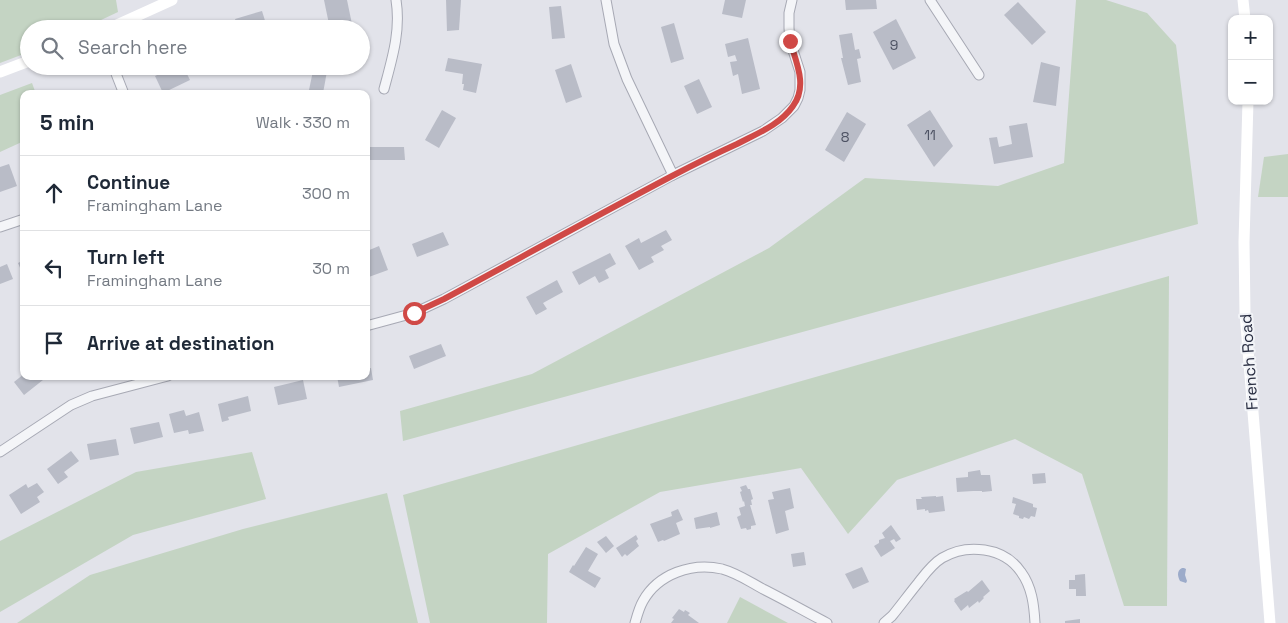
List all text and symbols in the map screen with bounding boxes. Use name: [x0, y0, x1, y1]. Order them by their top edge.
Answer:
map controls: [1228, 15, 1273, 105]
button: +: [1228, 15, 1273, 60]
search box: [20, 20, 370, 75]
route end: [779, 30, 802, 53]
icon: search: [38, 34, 66, 62]
text: Search here: [78, 35, 188, 60]
house number: 9: [890, 36, 898, 54]
button: −: [1228, 60, 1273, 105]
text: 5 min: [40, 109, 94, 136]
text: Walk · 330 m: [256, 112, 350, 133]
house number: 11: [924, 126, 936, 144]
house number: 8: [841, 128, 850, 146]
text: Continue: [87, 170, 170, 195]
icon: ahead: [40, 179, 68, 207]
text: 300 m: [302, 183, 350, 204]
text: Framingham Lane: [87, 195, 222, 216]
text: Turn left: [87, 245, 165, 270]
icon: left: [40, 254, 68, 282]
text: 30 m: [312, 258, 350, 279]
text: Framingham Lane: [87, 270, 222, 291]
route start: [403, 302, 426, 325]
street label: French Road: [1235, 313, 1263, 411]
icon: arrive: [40, 329, 68, 357]
text: Arrive at destination: [87, 331, 275, 356]

